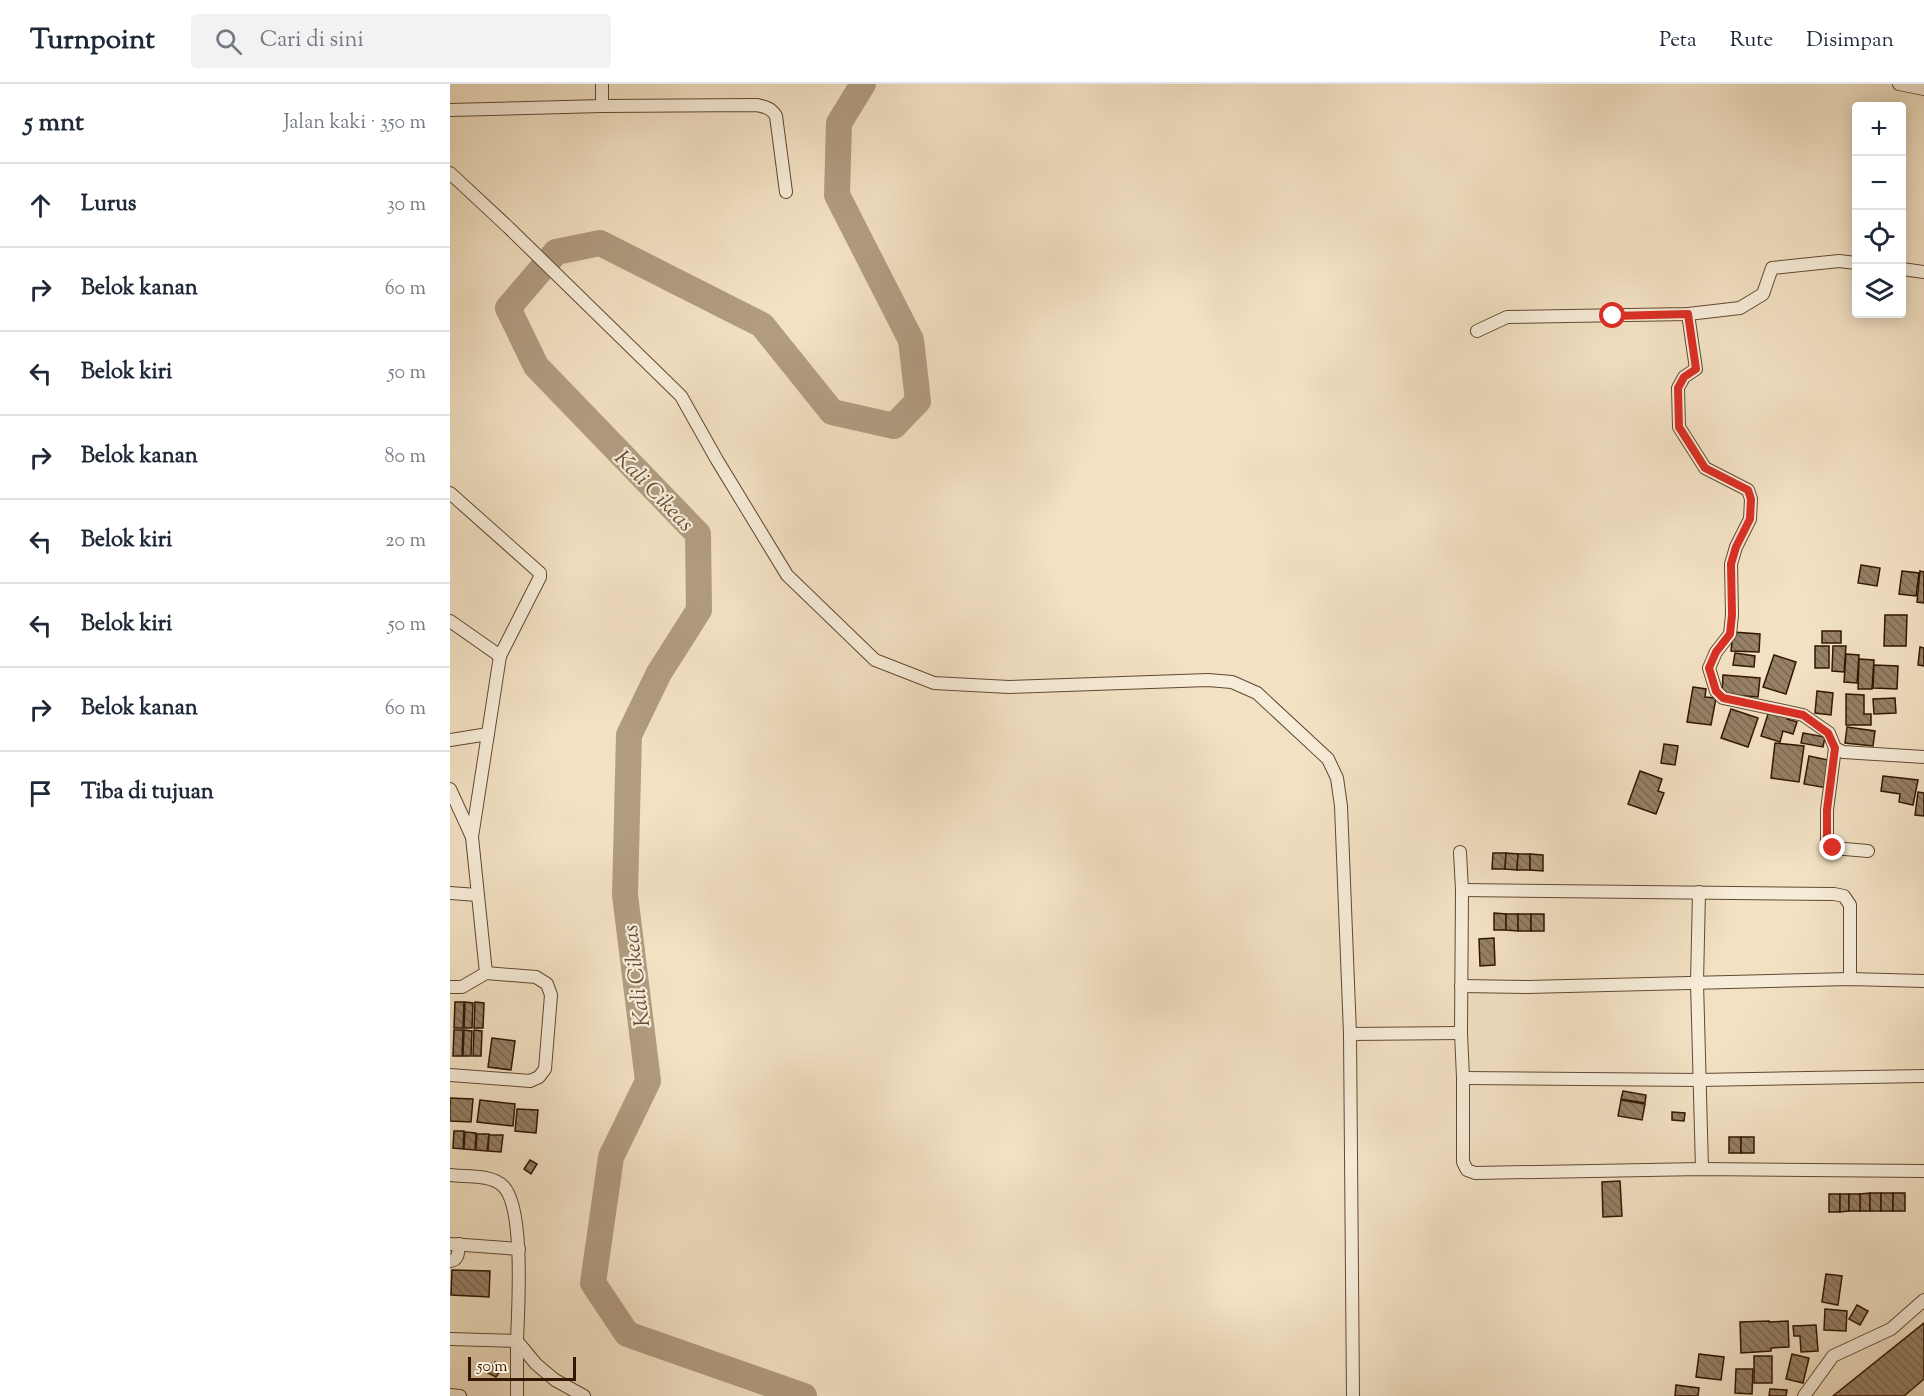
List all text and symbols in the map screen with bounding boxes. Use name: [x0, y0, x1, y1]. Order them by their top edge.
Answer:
search box: [191, 14, 611, 68]
text: Turnpoint: [30, 21, 155, 61]
icon: search: [212, 25, 245, 58]
text: Cari di sini: [260, 25, 364, 57]
text: Peta: [1659, 26, 1697, 56]
text: Rute: [1730, 26, 1773, 56]
text: Disimpan: [1806, 26, 1894, 56]
map controls: [1852, 102, 1906, 318]
button: +: [1852, 102, 1906, 156]
text: 5 mnt: [24, 105, 84, 142]
text: Jalan kaki · 350 m: [284, 109, 426, 138]
button: −: [1852, 156, 1906, 210]
icon: ahead: [24, 189, 57, 222]
text: Lurus: [81, 189, 137, 221]
text: 30 m: [387, 191, 426, 220]
button: locate: [1852, 210, 1906, 264]
button: layers: [1852, 264, 1906, 318]
icon: right: [24, 273, 57, 306]
text: Belok kanan: [81, 273, 198, 305]
text: 60 m: [385, 275, 426, 304]
route start: [1599, 302, 1625, 328]
icon: left: [24, 357, 57, 390]
text: Belok kiri: [81, 357, 172, 389]
text: 50 m: [388, 359, 426, 388]
icon: right: [24, 441, 57, 474]
text: Belok kanan: [81, 441, 198, 473]
text: 80 m: [385, 443, 426, 472]
water label: Kali Cikeas: [606, 444, 700, 540]
icon: left: [24, 525, 57, 558]
text: Belok kiri: [81, 525, 172, 557]
text: 20 m: [385, 527, 426, 556]
icon: left: [24, 609, 57, 642]
text: Belok kiri: [81, 609, 172, 641]
text: 50 m: [388, 611, 426, 640]
icon: right: [24, 693, 57, 726]
text: Belok kanan: [81, 693, 198, 725]
text: 60 m: [385, 695, 426, 724]
icon: arrive: [24, 777, 57, 810]
text: Tiba di tujuan: [81, 777, 214, 809]
route end: [1819, 834, 1845, 860]
water label: Kali Cikeas: [616, 923, 660, 1028]
scale bar: [468, 1354, 576, 1382]
text: 50 m: [477, 1356, 508, 1379]

